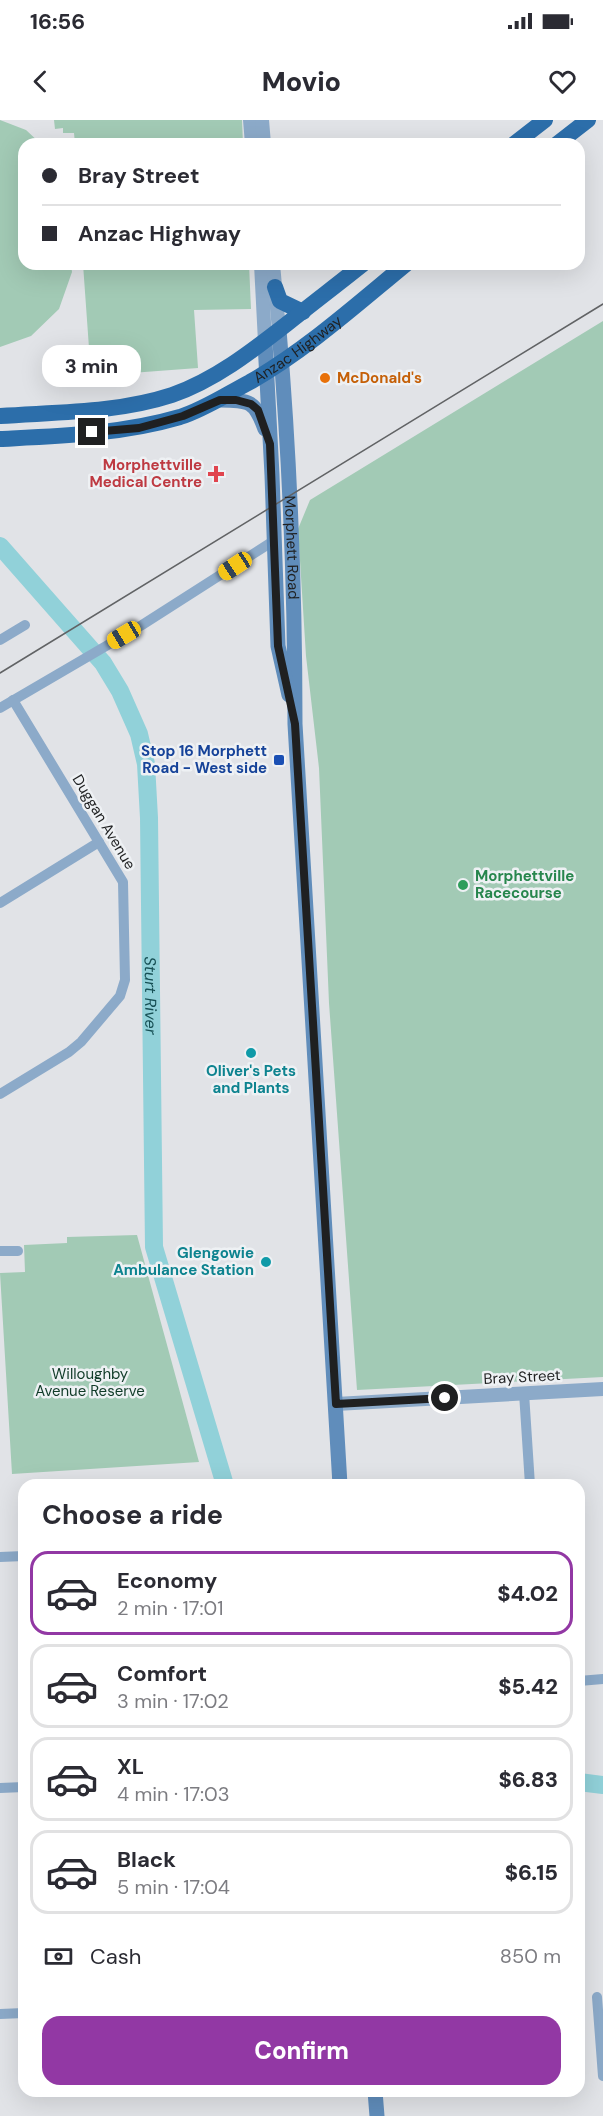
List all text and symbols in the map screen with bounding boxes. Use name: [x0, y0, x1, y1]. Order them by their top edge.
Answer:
text: 16:56: [30, 7, 85, 36]
text: Movio: [262, 64, 341, 99]
icon: back: [24, 65, 57, 98]
icon: heart: [546, 65, 579, 98]
text: Bray Street: [78, 161, 200, 190]
text: Anzac Highway: [78, 219, 241, 248]
street label: Anzac Highway: [250, 310, 347, 388]
callout: 3 min: [42, 345, 142, 387]
text: 3 min: [65, 353, 118, 379]
place label: McDonald's: [337, 368, 422, 388]
marker: McDonald's: [318, 371, 332, 385]
route end: [78, 418, 105, 445]
place label: Morphettville Medical Centre: [89, 455, 202, 492]
marker: Morphettville Medical Centre: [207, 465, 225, 483]
street label: Morphett Road: [280, 495, 303, 600]
car: [215, 549, 255, 583]
car: [104, 618, 144, 652]
place label: Stop 16 Morphett Road - West side: [141, 741, 267, 778]
marker: Stop 16 Morphett Road - West side: [272, 753, 286, 767]
street label: Duggan Avenue: [68, 771, 140, 873]
place label: Morphettville Racecourse: [475, 866, 574, 903]
marker: Morphettville Racecourse: [456, 878, 470, 892]
water label: Sturt River: [140, 956, 162, 1036]
marker: Oliver's Pets and Plants: [244, 1046, 258, 1060]
place label: Oliver's Pets and Plants: [206, 1061, 296, 1098]
place label: Glengowie Ambulance Station: [113, 1243, 254, 1280]
marker: Glengowie Ambulance Station: [259, 1255, 273, 1269]
park label: Willoughby Avenue Reserve: [35, 1364, 145, 1401]
street label: Bray Street: [483, 1365, 561, 1389]
route start: [431, 1384, 458, 1411]
text: Choose a ride: [42, 1497, 223, 1532]
icon: car: [45, 1566, 99, 1620]
text: Economy: [117, 1566, 217, 1595]
text: $4.02: [497, 1579, 558, 1608]
text: 2 min · 17:01: [117, 1595, 223, 1621]
icon: car: [45, 1659, 99, 1713]
text: Comfort: [117, 1659, 207, 1688]
text: $5.42: [498, 1672, 558, 1701]
text: 3 min · 17:02: [117, 1688, 229, 1714]
icon: car: [45, 1752, 99, 1806]
text: XL: [117, 1752, 144, 1781]
text: $6.83: [498, 1765, 558, 1794]
text: 4 min · 17:03: [117, 1781, 230, 1807]
icon: car: [45, 1845, 99, 1899]
text: Black: [117, 1845, 176, 1874]
text: $6.15: [505, 1858, 558, 1887]
text: 5 min · 17:04: [117, 1874, 230, 1900]
icon: cash: [42, 1940, 75, 1973]
text: Cash: [90, 1942, 141, 1971]
text: 850 m: [500, 1943, 561, 1969]
button: Confirm: [42, 2016, 561, 2085]

